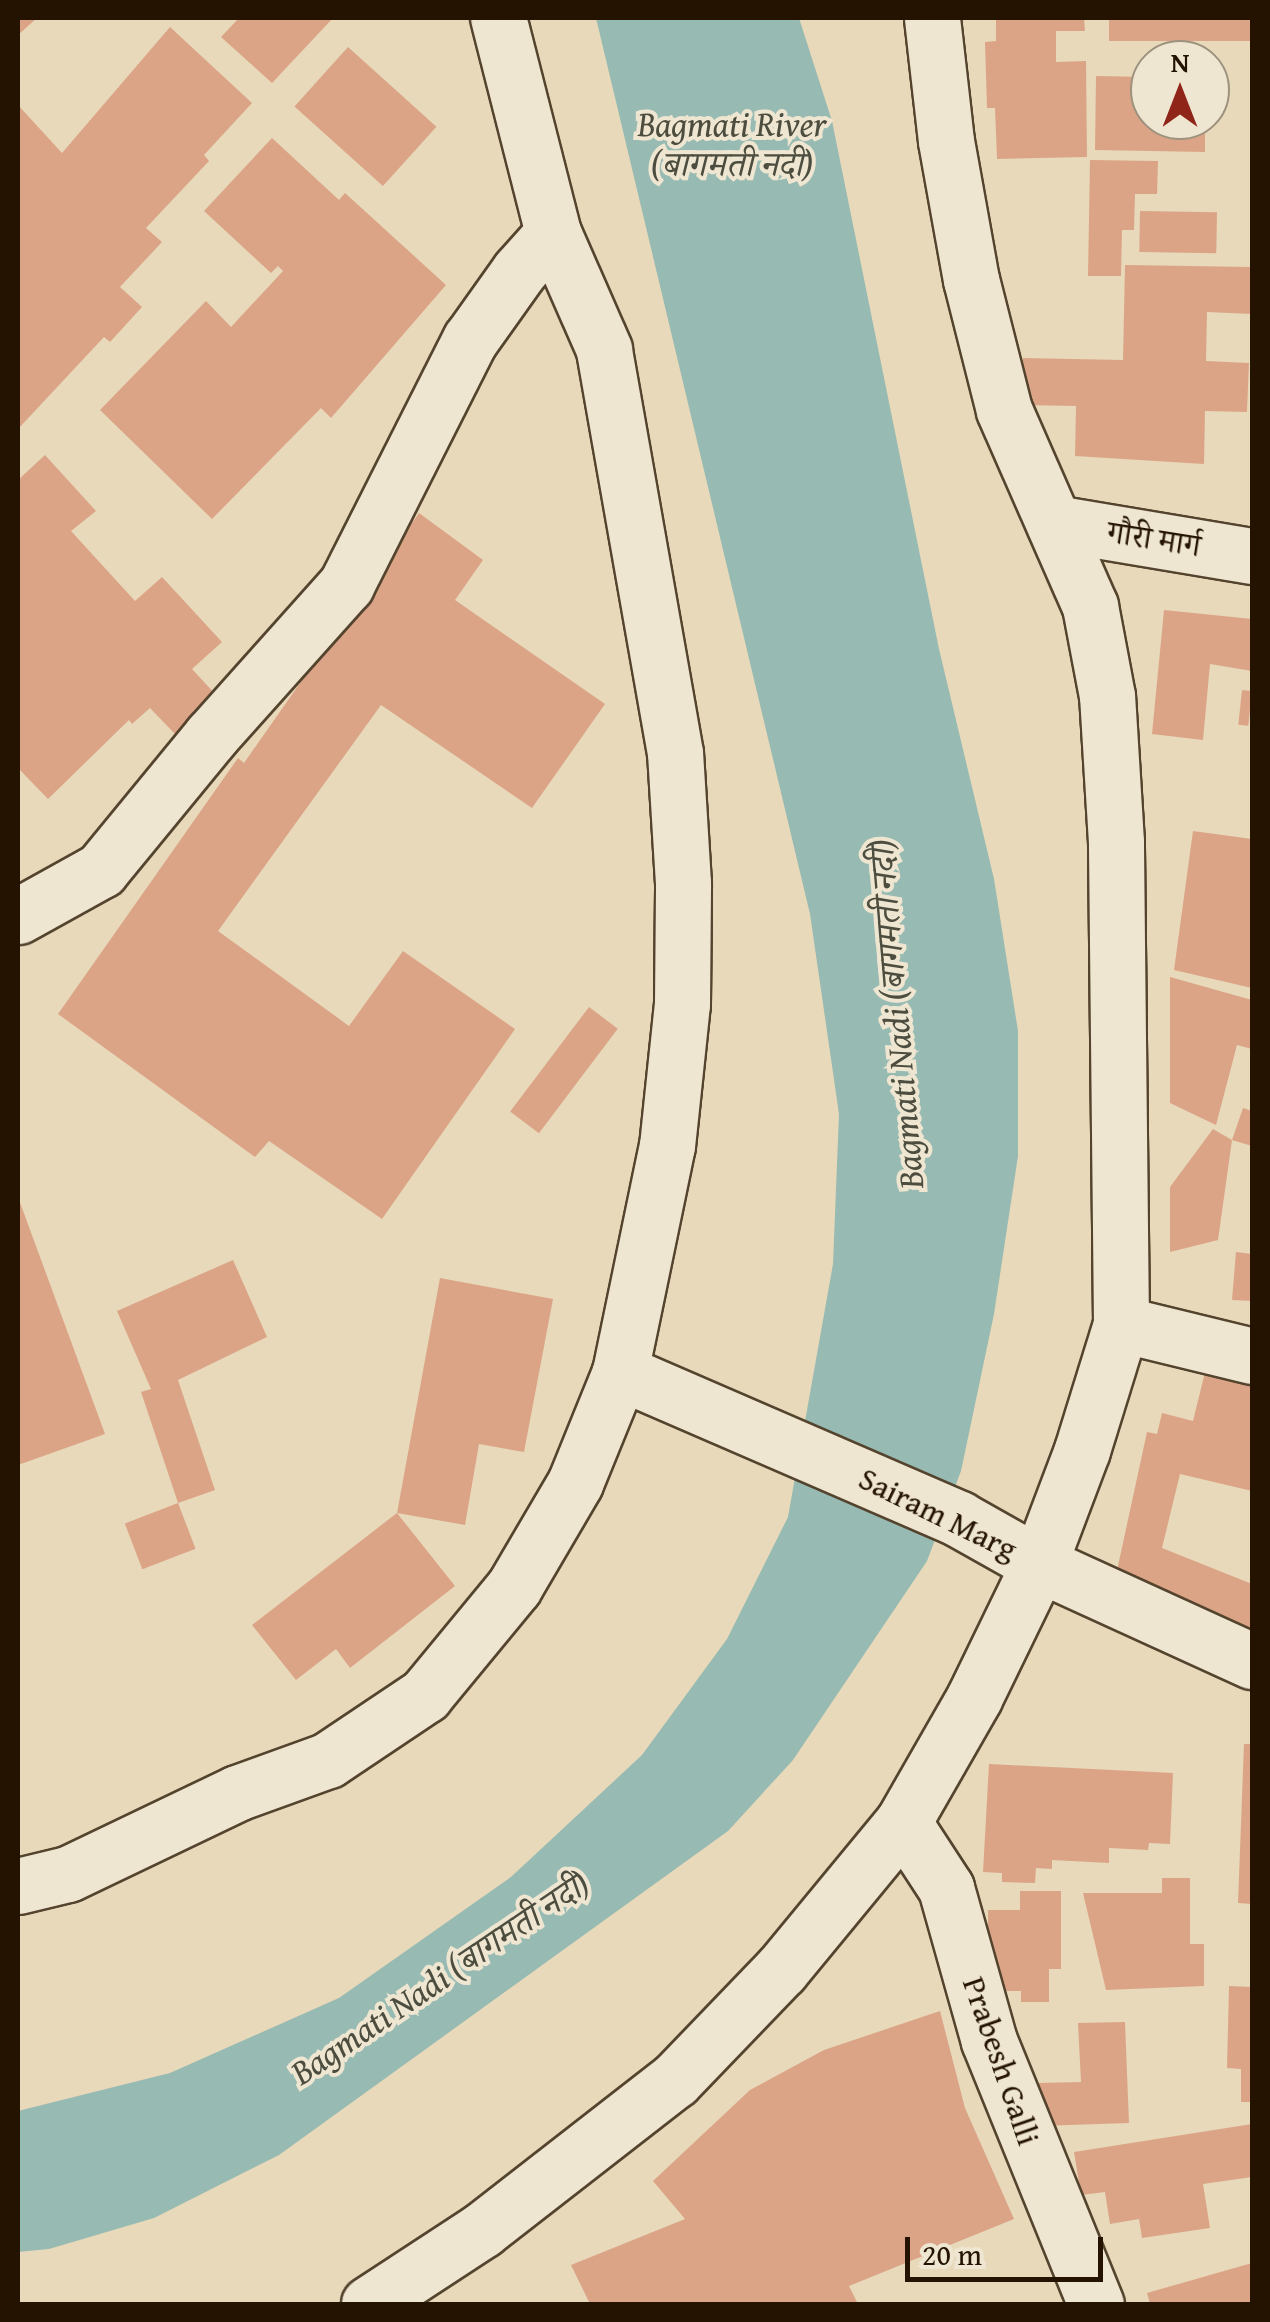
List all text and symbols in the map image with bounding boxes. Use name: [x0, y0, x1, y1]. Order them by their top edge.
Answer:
north arrow: [1130, 40, 1230, 140]
text: N: [1171, 41, 1189, 82]
water label: Bagmati River (बागमती नदी): [637, 103, 827, 185]
street label: गौरी मार्ग: [1105, 513, 1203, 565]
water label: Bagmati Nadi (बागमती नदी): [860, 837, 932, 1191]
street label: Sairam Marg: [853, 1459, 1023, 1569]
water label: Bagmati Nadi (बागमती नदी): [283, 1862, 597, 2094]
street label: Prabesh Galli: [954, 1972, 1048, 2150]
scale bar: [910, 2217, 1108, 2279]
text: 20 m: [922, 2232, 982, 2276]

